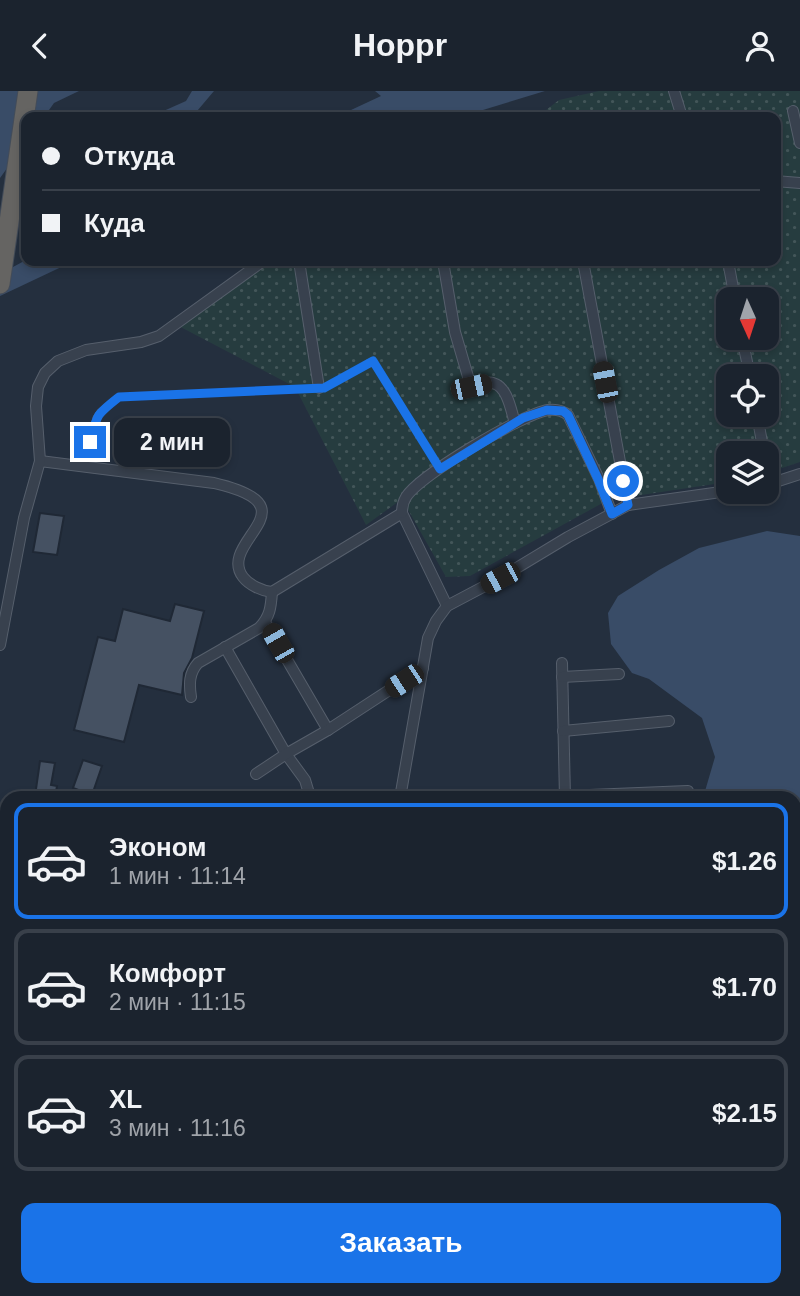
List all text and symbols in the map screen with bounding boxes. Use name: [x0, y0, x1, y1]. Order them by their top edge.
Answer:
icon: back: [21, 27, 59, 65]
text: Hoppr: [353, 27, 447, 63]
icon: person: [741, 27, 779, 65]
text: Откуда: [84, 141, 175, 171]
text: Куда: [84, 208, 145, 238]
north arrow: [716, 287, 779, 350]
map controls: [716, 287, 779, 504]
car: [591, 359, 620, 405]
button: locate: [716, 364, 779, 427]
car: [449, 372, 494, 402]
callout: 2 мин: [114, 417, 230, 467]
route end: [74, 426, 106, 458]
text: 2 мин: [140, 429, 204, 455]
button: layers: [716, 441, 779, 504]
route start: [607, 465, 639, 497]
car: [477, 559, 524, 597]
car: [259, 620, 298, 666]
car: [381, 661, 428, 701]
icon: car: [25, 830, 88, 893]
text: Эконом: [109, 832, 207, 862]
text: $1.26: [712, 846, 777, 876]
text: 1 мин · 11:14: [109, 863, 246, 889]
icon: car: [25, 956, 88, 1019]
text: Комфорт: [109, 958, 226, 988]
text: $1.70: [712, 972, 777, 1002]
text: 2 мин · 11:15: [109, 989, 246, 1015]
icon: car: [25, 1082, 88, 1145]
text: XL: [109, 1084, 142, 1114]
text: $2.15: [712, 1098, 777, 1128]
text: 3 мин · 11:16: [109, 1115, 246, 1141]
button: Заказать: [21, 1203, 781, 1283]

